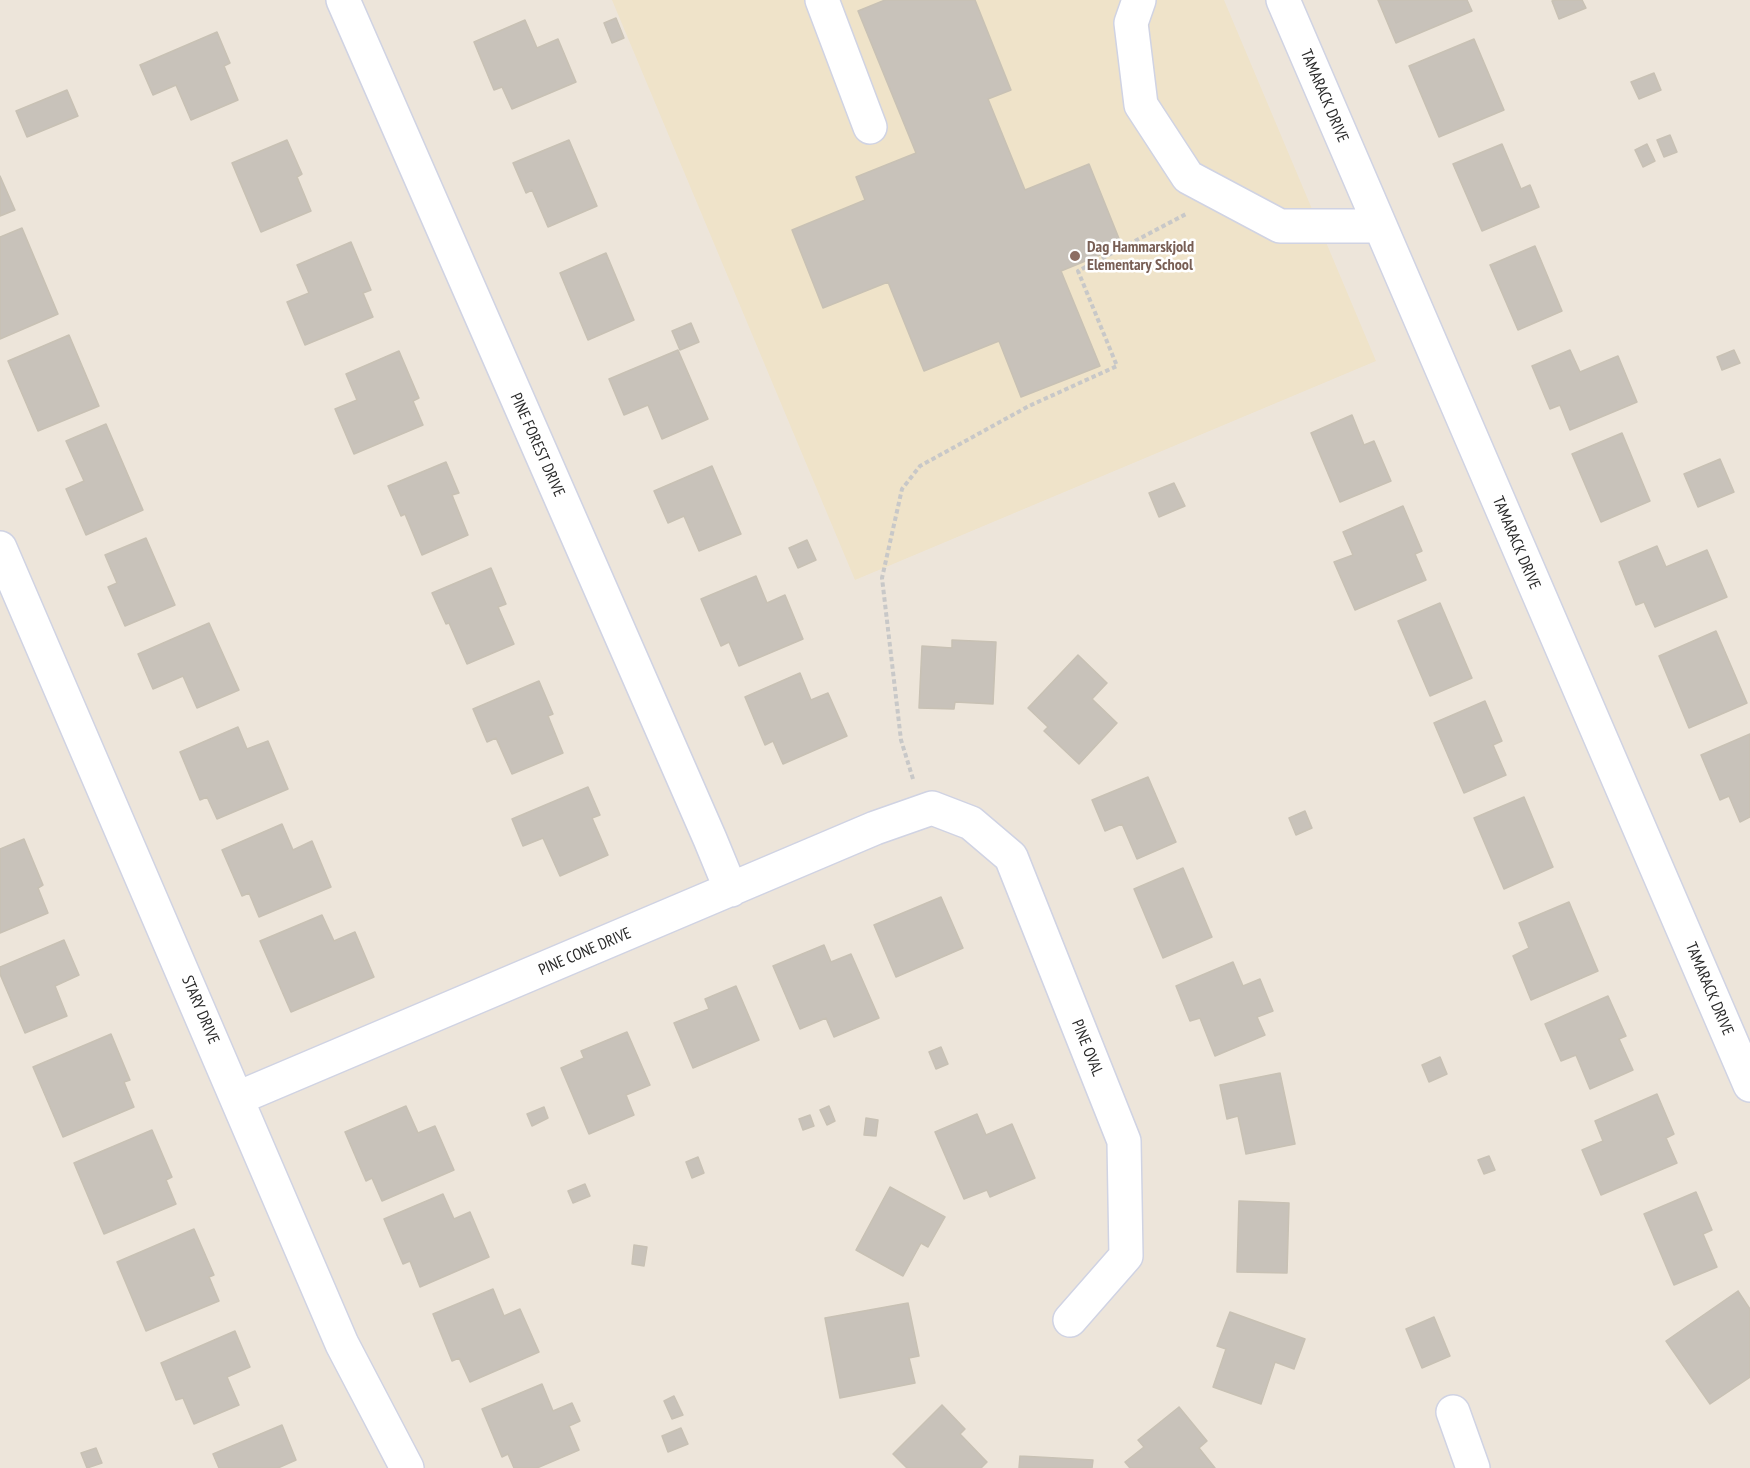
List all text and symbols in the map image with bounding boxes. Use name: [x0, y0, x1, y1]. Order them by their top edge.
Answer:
street label: TAMARACK DRIVE: [1296, 47, 1352, 145]
place label: Dag Hammarskjold Elementary School: [1087, 237, 1194, 275]
marker: Dag Hammarskjold Elementary School: [1068, 249, 1082, 263]
street label: PINE FOREST DRIVE: [506, 390, 568, 500]
street label: TAMARACK DRIVE: [1488, 494, 1544, 592]
street label: PINE CONE DRIVE: [536, 924, 634, 980]
street label: TAMARACK DRIVE: [1681, 940, 1737, 1038]
street label: STARY DRIVE: [177, 973, 223, 1047]
street label: PINE OVAL: [1067, 1017, 1107, 1079]

